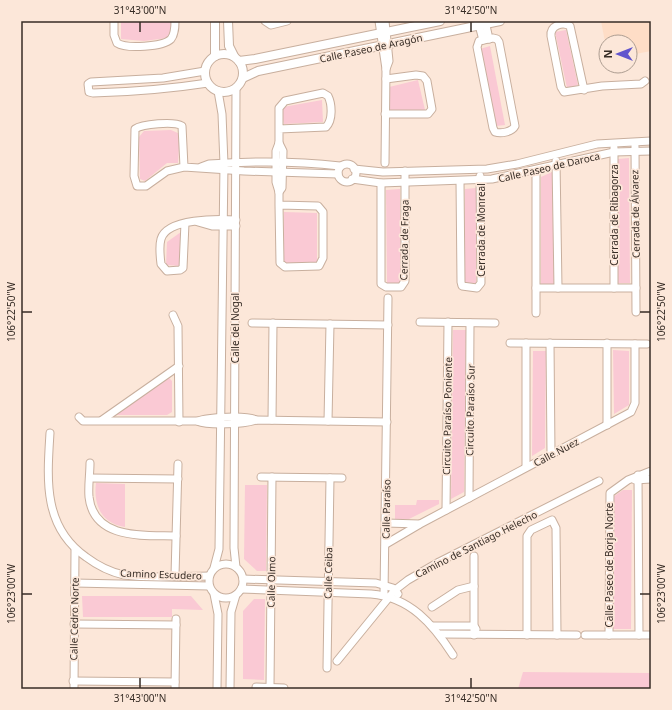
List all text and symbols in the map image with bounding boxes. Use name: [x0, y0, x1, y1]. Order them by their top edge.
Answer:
text: 31°43'00"N: [114, 3, 166, 17]
text: 31°42'50"N: [445, 3, 497, 17]
street label: Calle Paseo de Aragón: [318, 30, 424, 66]
north arrow: [598, 34, 638, 74]
text: N: [600, 50, 615, 58]
street label: Calle Paseo de Daroca: [497, 149, 601, 185]
street label: Cerrada de Ribagorza: [607, 164, 621, 266]
street label: Cerrada de Álvarez: [627, 169, 643, 258]
street label: Cerrada de Monreal: [474, 183, 488, 277]
street label: Cerrada de Fraga: [396, 199, 412, 281]
text: 106°22'50"W: [4, 281, 18, 342]
text: 106°22'50"W: [654, 281, 668, 342]
street label: Calle del Nogal: [228, 293, 242, 363]
street label: Circuito Paraíso Poniente: [439, 357, 455, 475]
street label: Circuito Paraíso Sur: [462, 364, 478, 456]
street label: Calle Nuez: [531, 434, 581, 470]
street label: Calle Paraíso: [378, 479, 394, 539]
street label: Calle Paseo de Borja Norte: [602, 502, 616, 627]
street label: Camino de Santiago Helecho: [413, 507, 539, 581]
street label: Calle Ceiba: [321, 547, 335, 599]
street label: Calle Olmo: [264, 556, 278, 608]
text: 106°23'00"W: [4, 563, 18, 624]
text: 106°23'00"W: [654, 563, 668, 624]
street label: Camino Escudero: [120, 566, 202, 582]
street label: Calle Cedro Norte: [66, 577, 82, 661]
text: 31°43'00"N: [114, 691, 166, 705]
text: 31°42'50"N: [445, 691, 497, 705]

